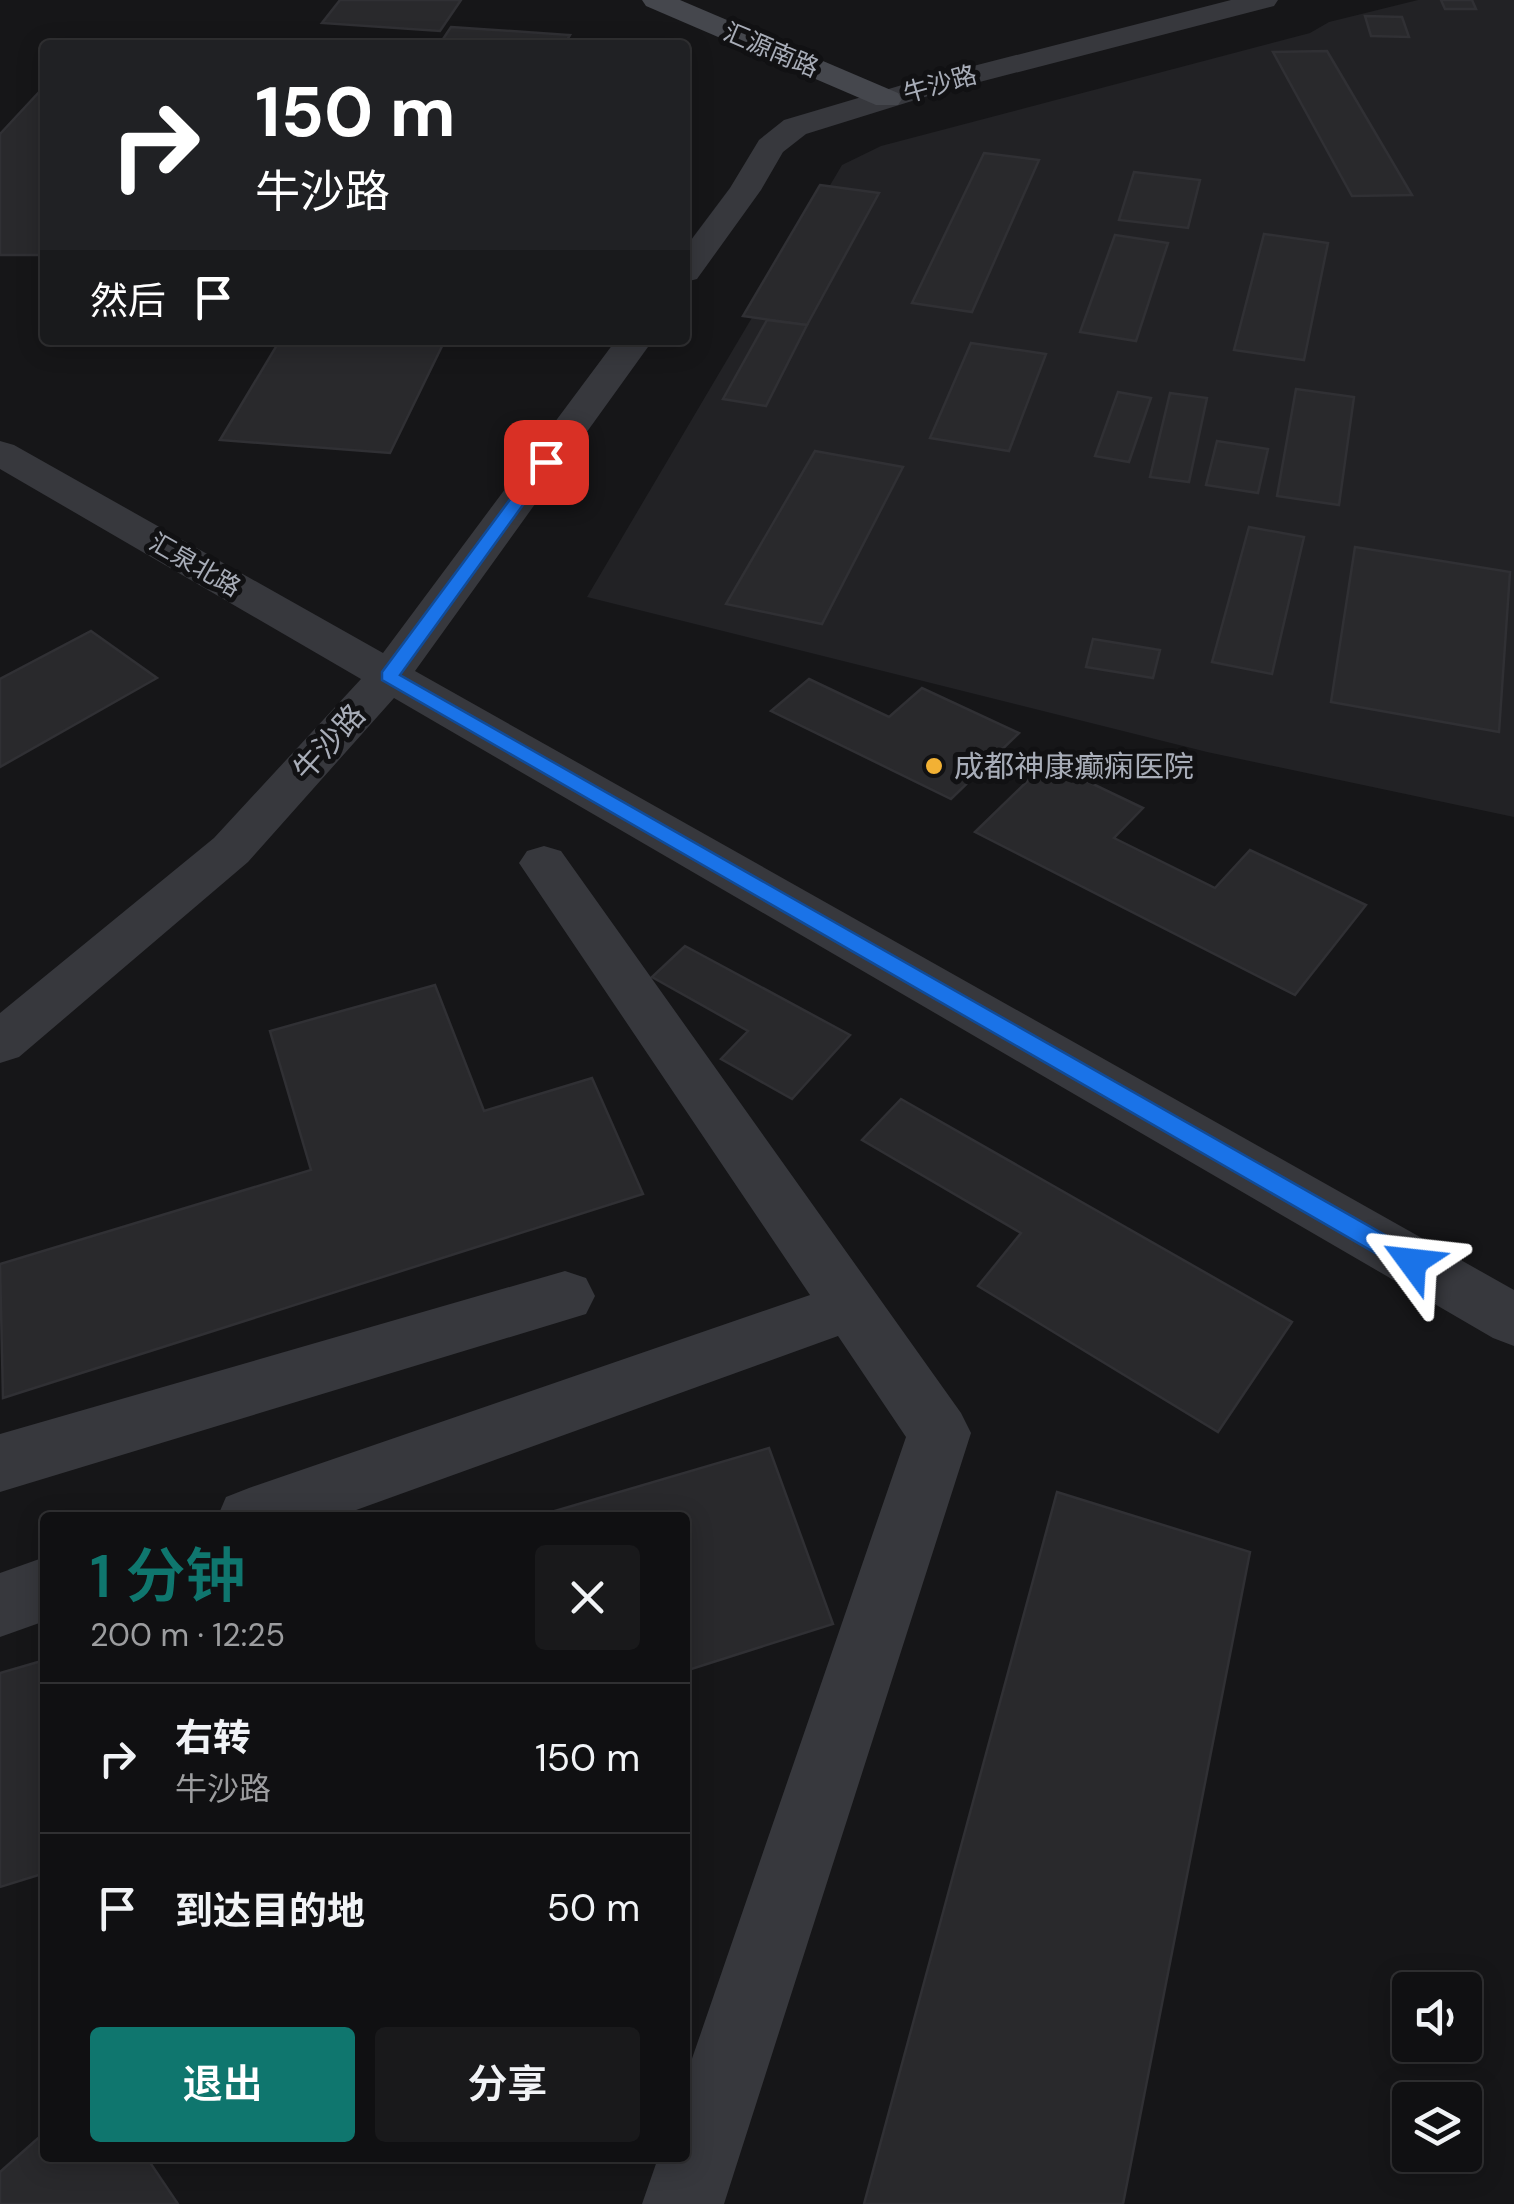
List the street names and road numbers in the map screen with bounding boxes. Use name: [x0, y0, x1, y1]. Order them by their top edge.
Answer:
street label: 汇源南路: [719, 15, 823, 85]
street label: 牛沙路: [899, 58, 981, 110]
street label: 汇泉北路: [143, 526, 247, 604]
street label: 牛沙路: [284, 696, 374, 788]

